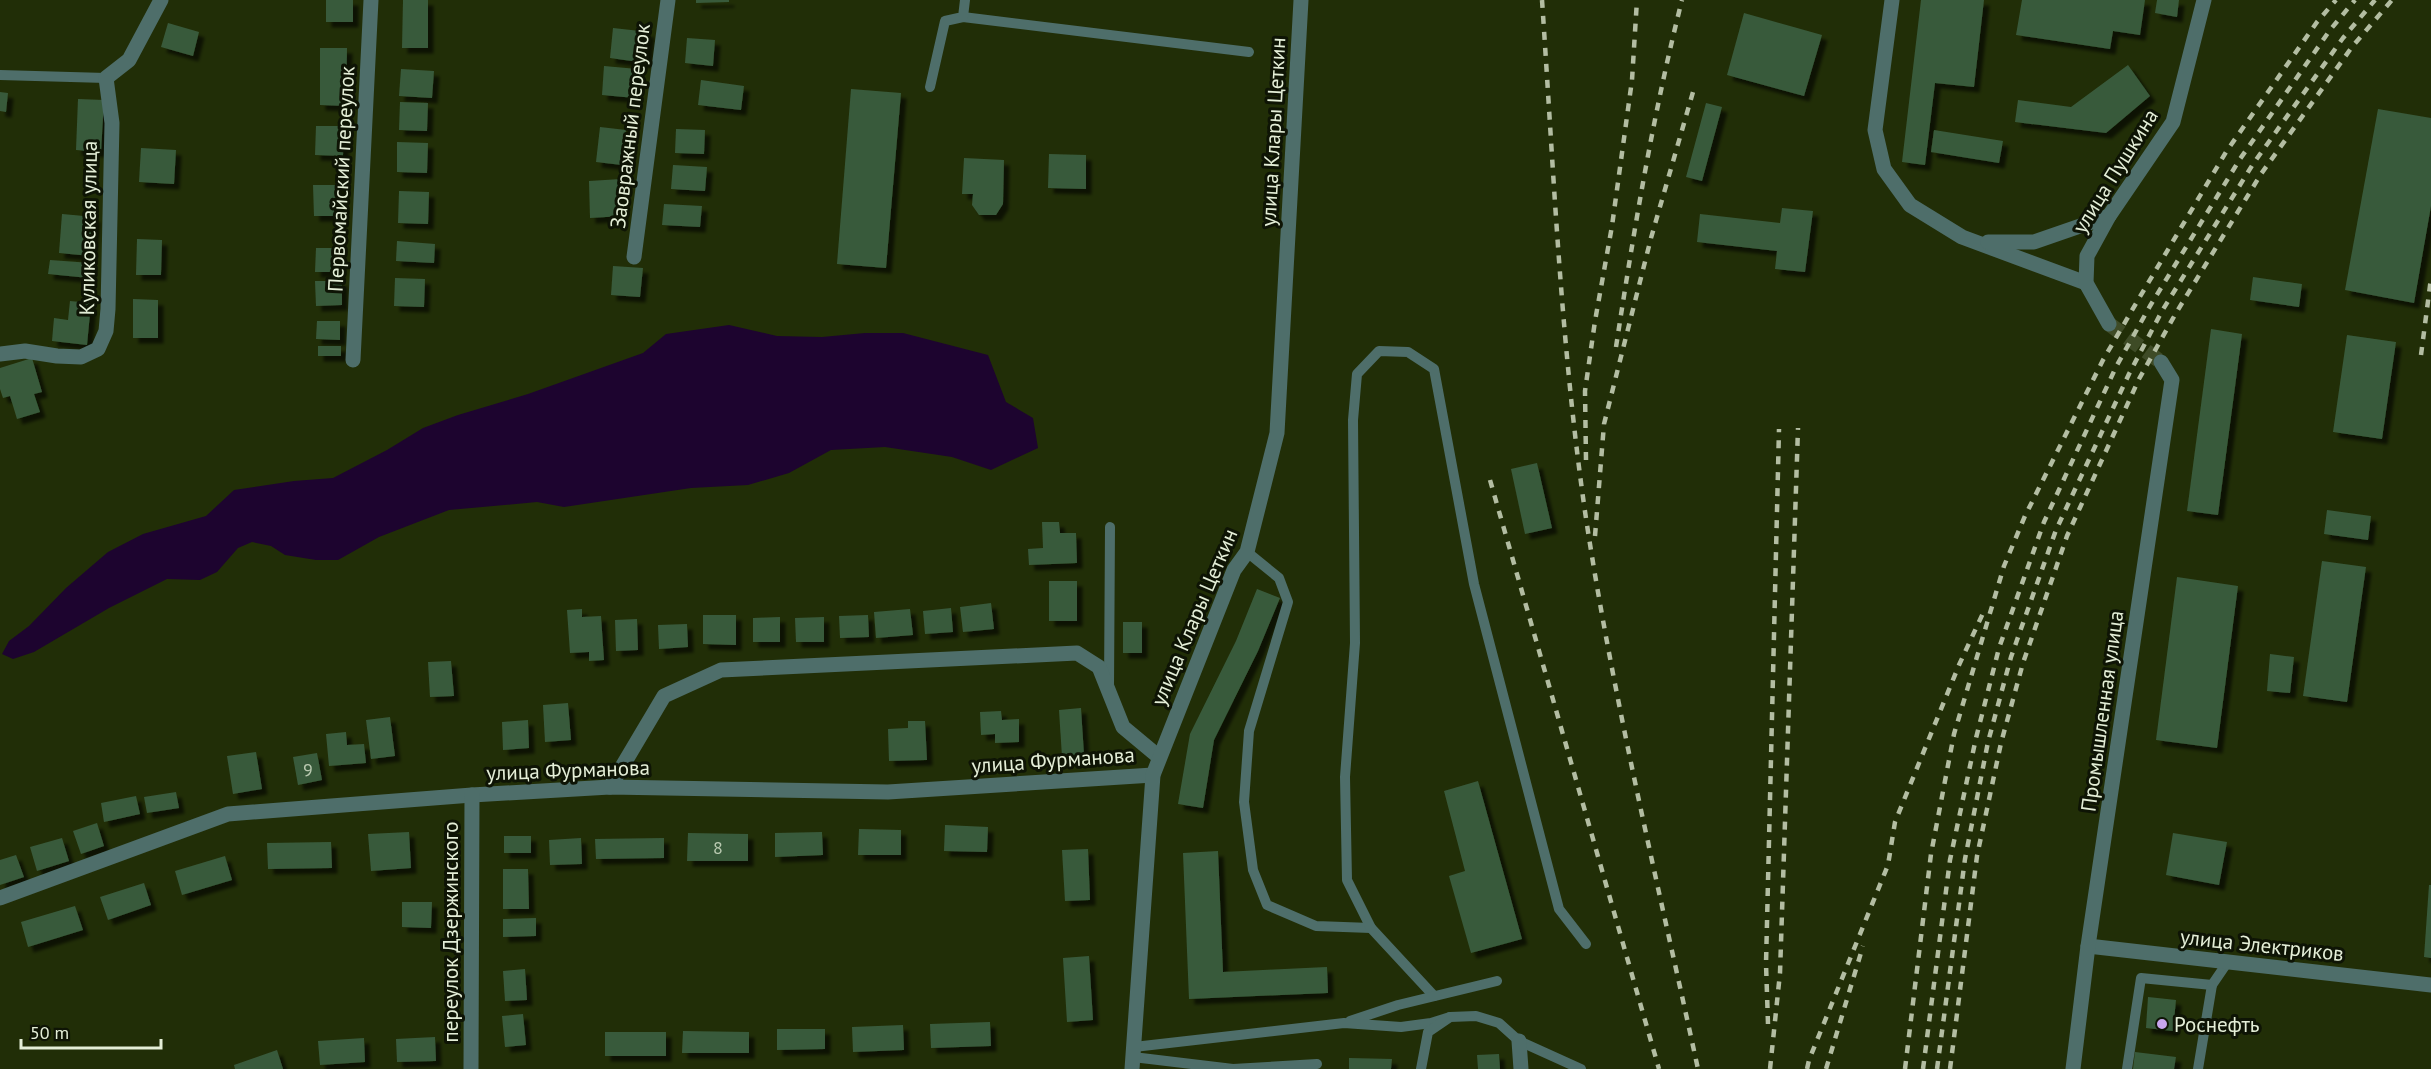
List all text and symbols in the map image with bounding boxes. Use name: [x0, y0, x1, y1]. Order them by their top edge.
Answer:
street label: Заовражный переулок: [604, 22, 656, 230]
street label: улица Клары Цеткин: [1255, 37, 1291, 227]
street label: Первомайский переулок: [322, 65, 360, 293]
street label: улица Пушкина: [2066, 104, 2164, 238]
street label: Куликовская улица: [73, 140, 103, 316]
street label: улица Клары Цеткин: [1145, 525, 1243, 709]
street label: Промышленная улица: [2075, 609, 2129, 813]
street label: улица Фурманова: [970, 741, 1136, 779]
street label: улица Фурманова: [486, 754, 650, 786]
house number: 9: [303, 758, 313, 781]
street label: переулок Дзержинского: [437, 821, 464, 1043]
house number: 8: [713, 836, 723, 859]
street label: улица Электриков: [2179, 923, 2345, 967]
place label: Роснефть: [2174, 1011, 2260, 1038]
scale bar: [21, 1012, 160, 1050]
marker: Роснефть: [2155, 1017, 2169, 1031]
text: 50 m: [30, 1021, 69, 1044]

